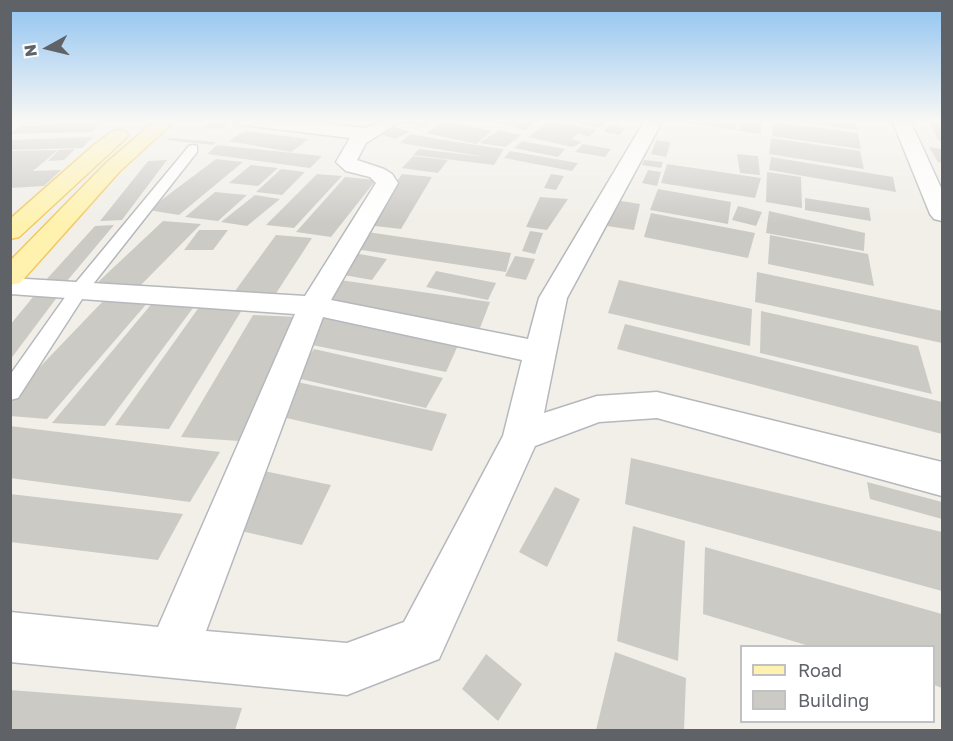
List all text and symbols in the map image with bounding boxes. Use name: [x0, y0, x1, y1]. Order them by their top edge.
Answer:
north arrow: [18, 18, 78, 78]
text: N: [19, 43, 41, 58]
legend: [740, 645, 935, 723]
text: Road: [798, 659, 842, 681]
text: Building: [798, 689, 869, 711]

